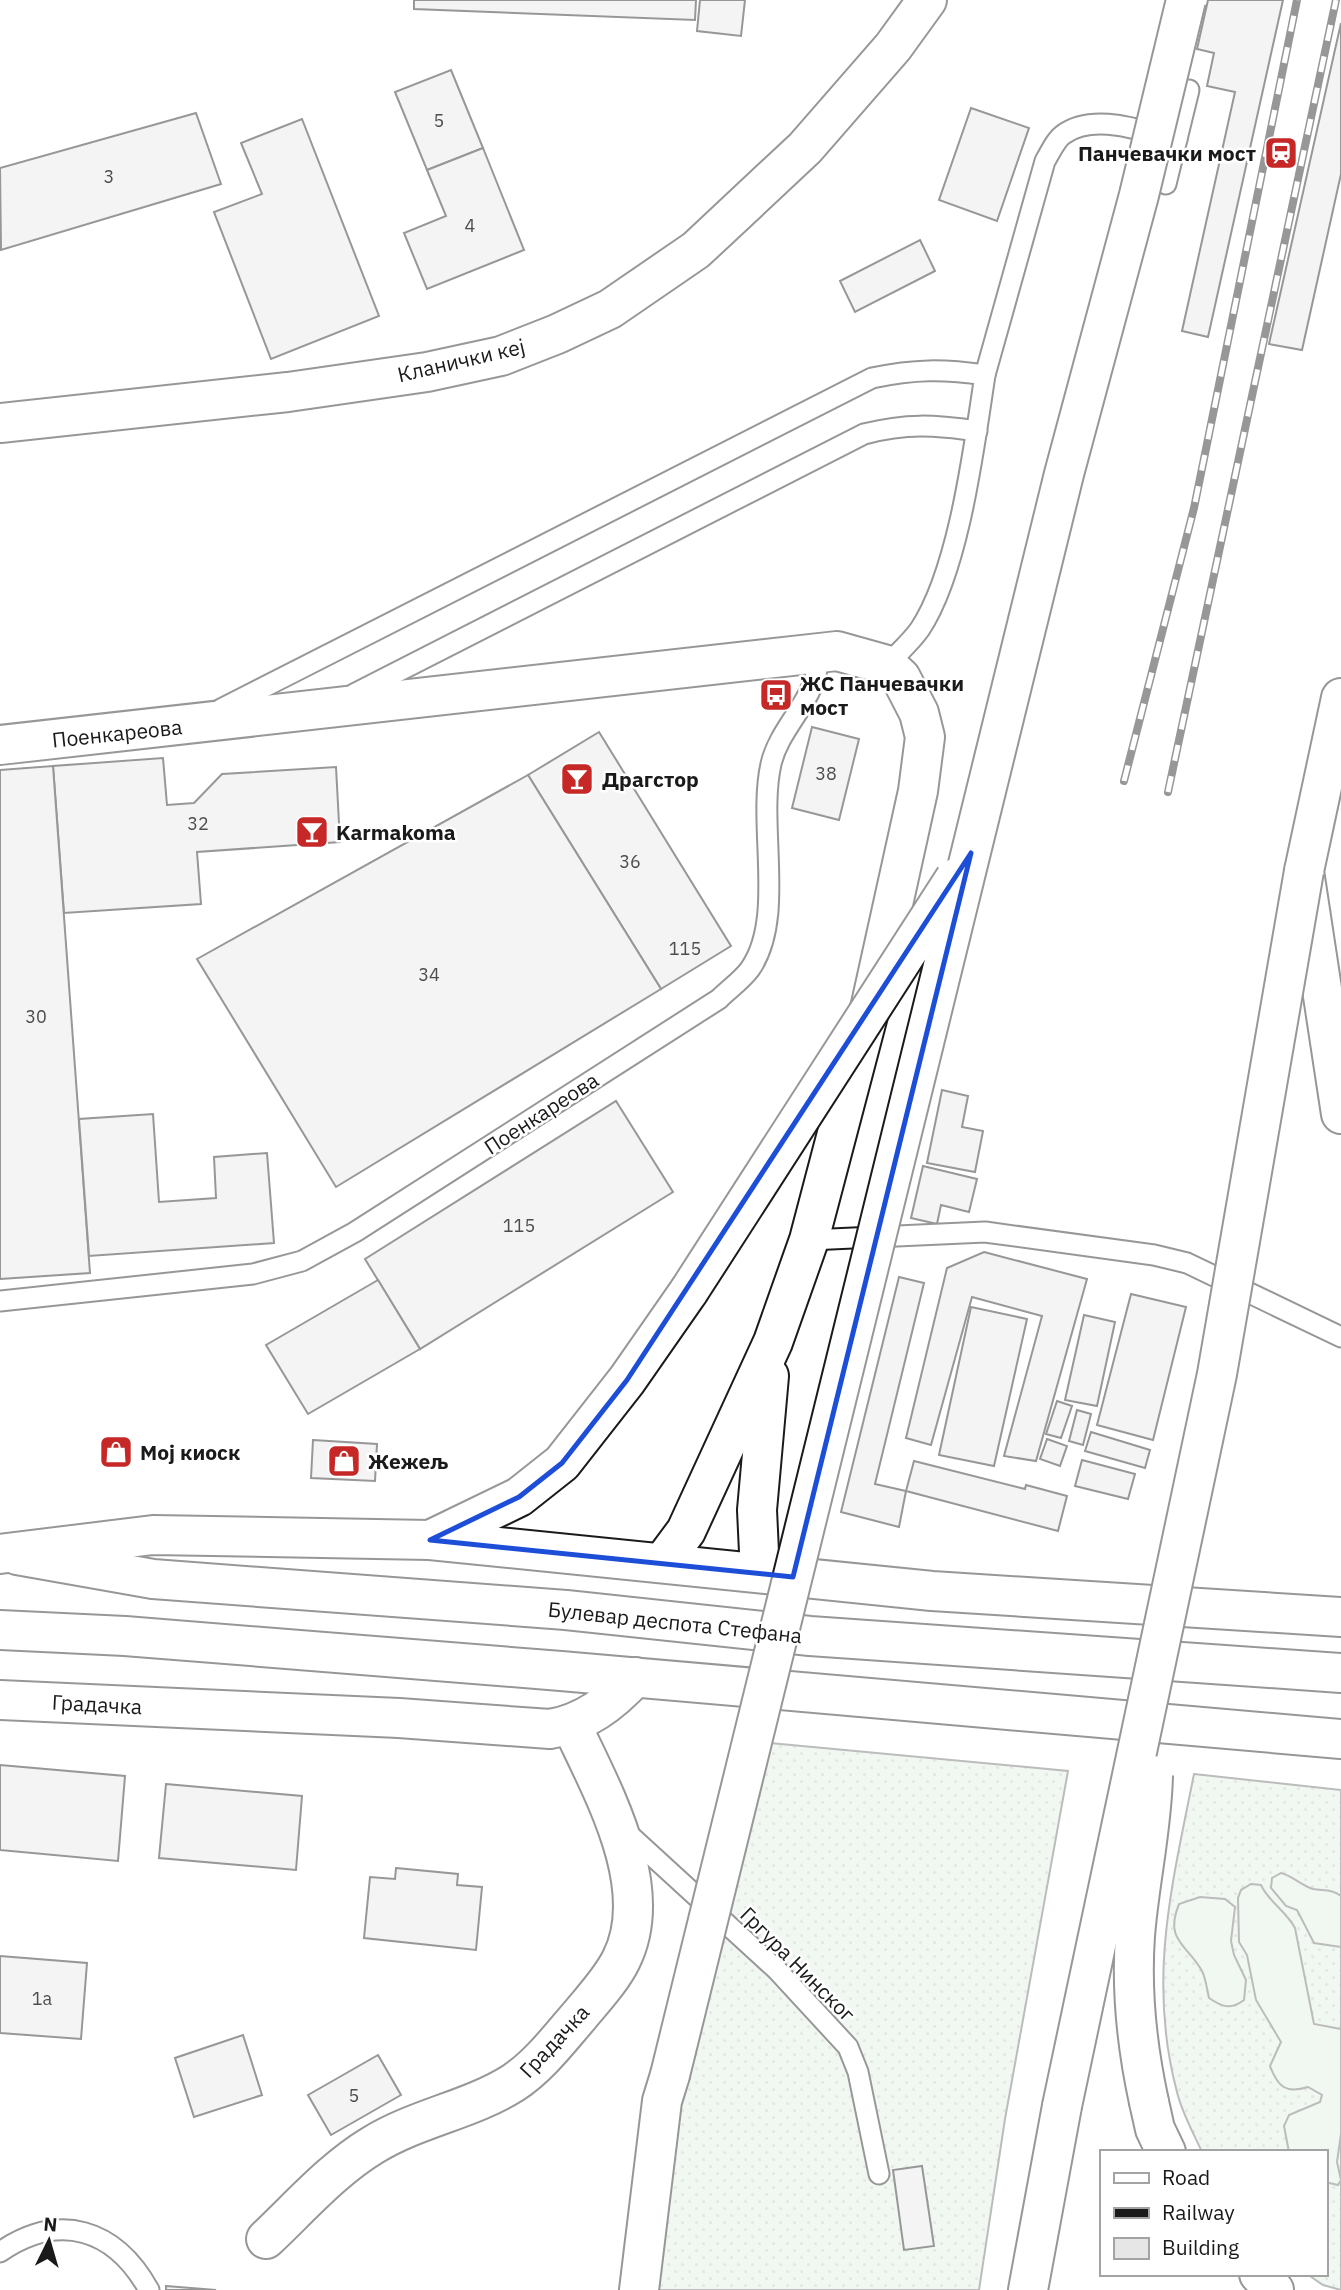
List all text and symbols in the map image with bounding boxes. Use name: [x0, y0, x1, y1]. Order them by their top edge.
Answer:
house number: 5: [434, 109, 444, 132]
station icon: Панчевачки мост: [1262, 134, 1300, 172]
place label: Панчевачки мост: [1078, 139, 1256, 167]
house number: 3: [104, 165, 114, 188]
house number: 4: [465, 214, 476, 237]
street label: Кланички кеј: [395, 332, 527, 388]
place label: ЖС Панчевачки мост: [800, 669, 964, 721]
bus stop icon: ЖС Панчевачки мост: [757, 676, 795, 714]
street label: Поенкареова: [50, 712, 184, 754]
bar icon: Драгстор: [558, 760, 596, 798]
house number: 38: [815, 762, 837, 785]
place label: Драгстор: [602, 765, 699, 793]
house number: 32: [187, 812, 209, 835]
bar icon: Karmakoma: [293, 813, 331, 851]
place label: Karmakoma: [336, 818, 456, 846]
house number: 36: [619, 850, 641, 873]
house number: 115: [669, 937, 701, 960]
house number: 34: [418, 963, 440, 986]
house number: 30: [25, 1005, 47, 1028]
street label: Поенкареова: [478, 1066, 604, 1160]
house number: 115: [503, 1214, 535, 1237]
shop icon: Мој киоск: [97, 1433, 135, 1471]
place label: Мој киоск: [140, 1438, 240, 1466]
shop icon: Жежељ: [325, 1442, 363, 1480]
place label: Жежељ: [368, 1447, 448, 1475]
street label: Булевар деспота Стефана: [547, 1595, 803, 1649]
street label: Градачка: [51, 1688, 143, 1720]
street label: Гргура Нинског: [734, 1900, 862, 2028]
house number: 1a: [32, 1987, 53, 2010]
street label: Градачка: [513, 1998, 595, 2084]
house number: 5: [349, 2084, 359, 2107]
legend: [1100, 2150, 1327, 2276]
text: Road: [1162, 2163, 1210, 2191]
text: Railway: [1162, 2198, 1235, 2226]
north arrow: [14, 2206, 84, 2276]
text: N: [43, 2212, 58, 2237]
text: Building: [1162, 2233, 1239, 2261]

